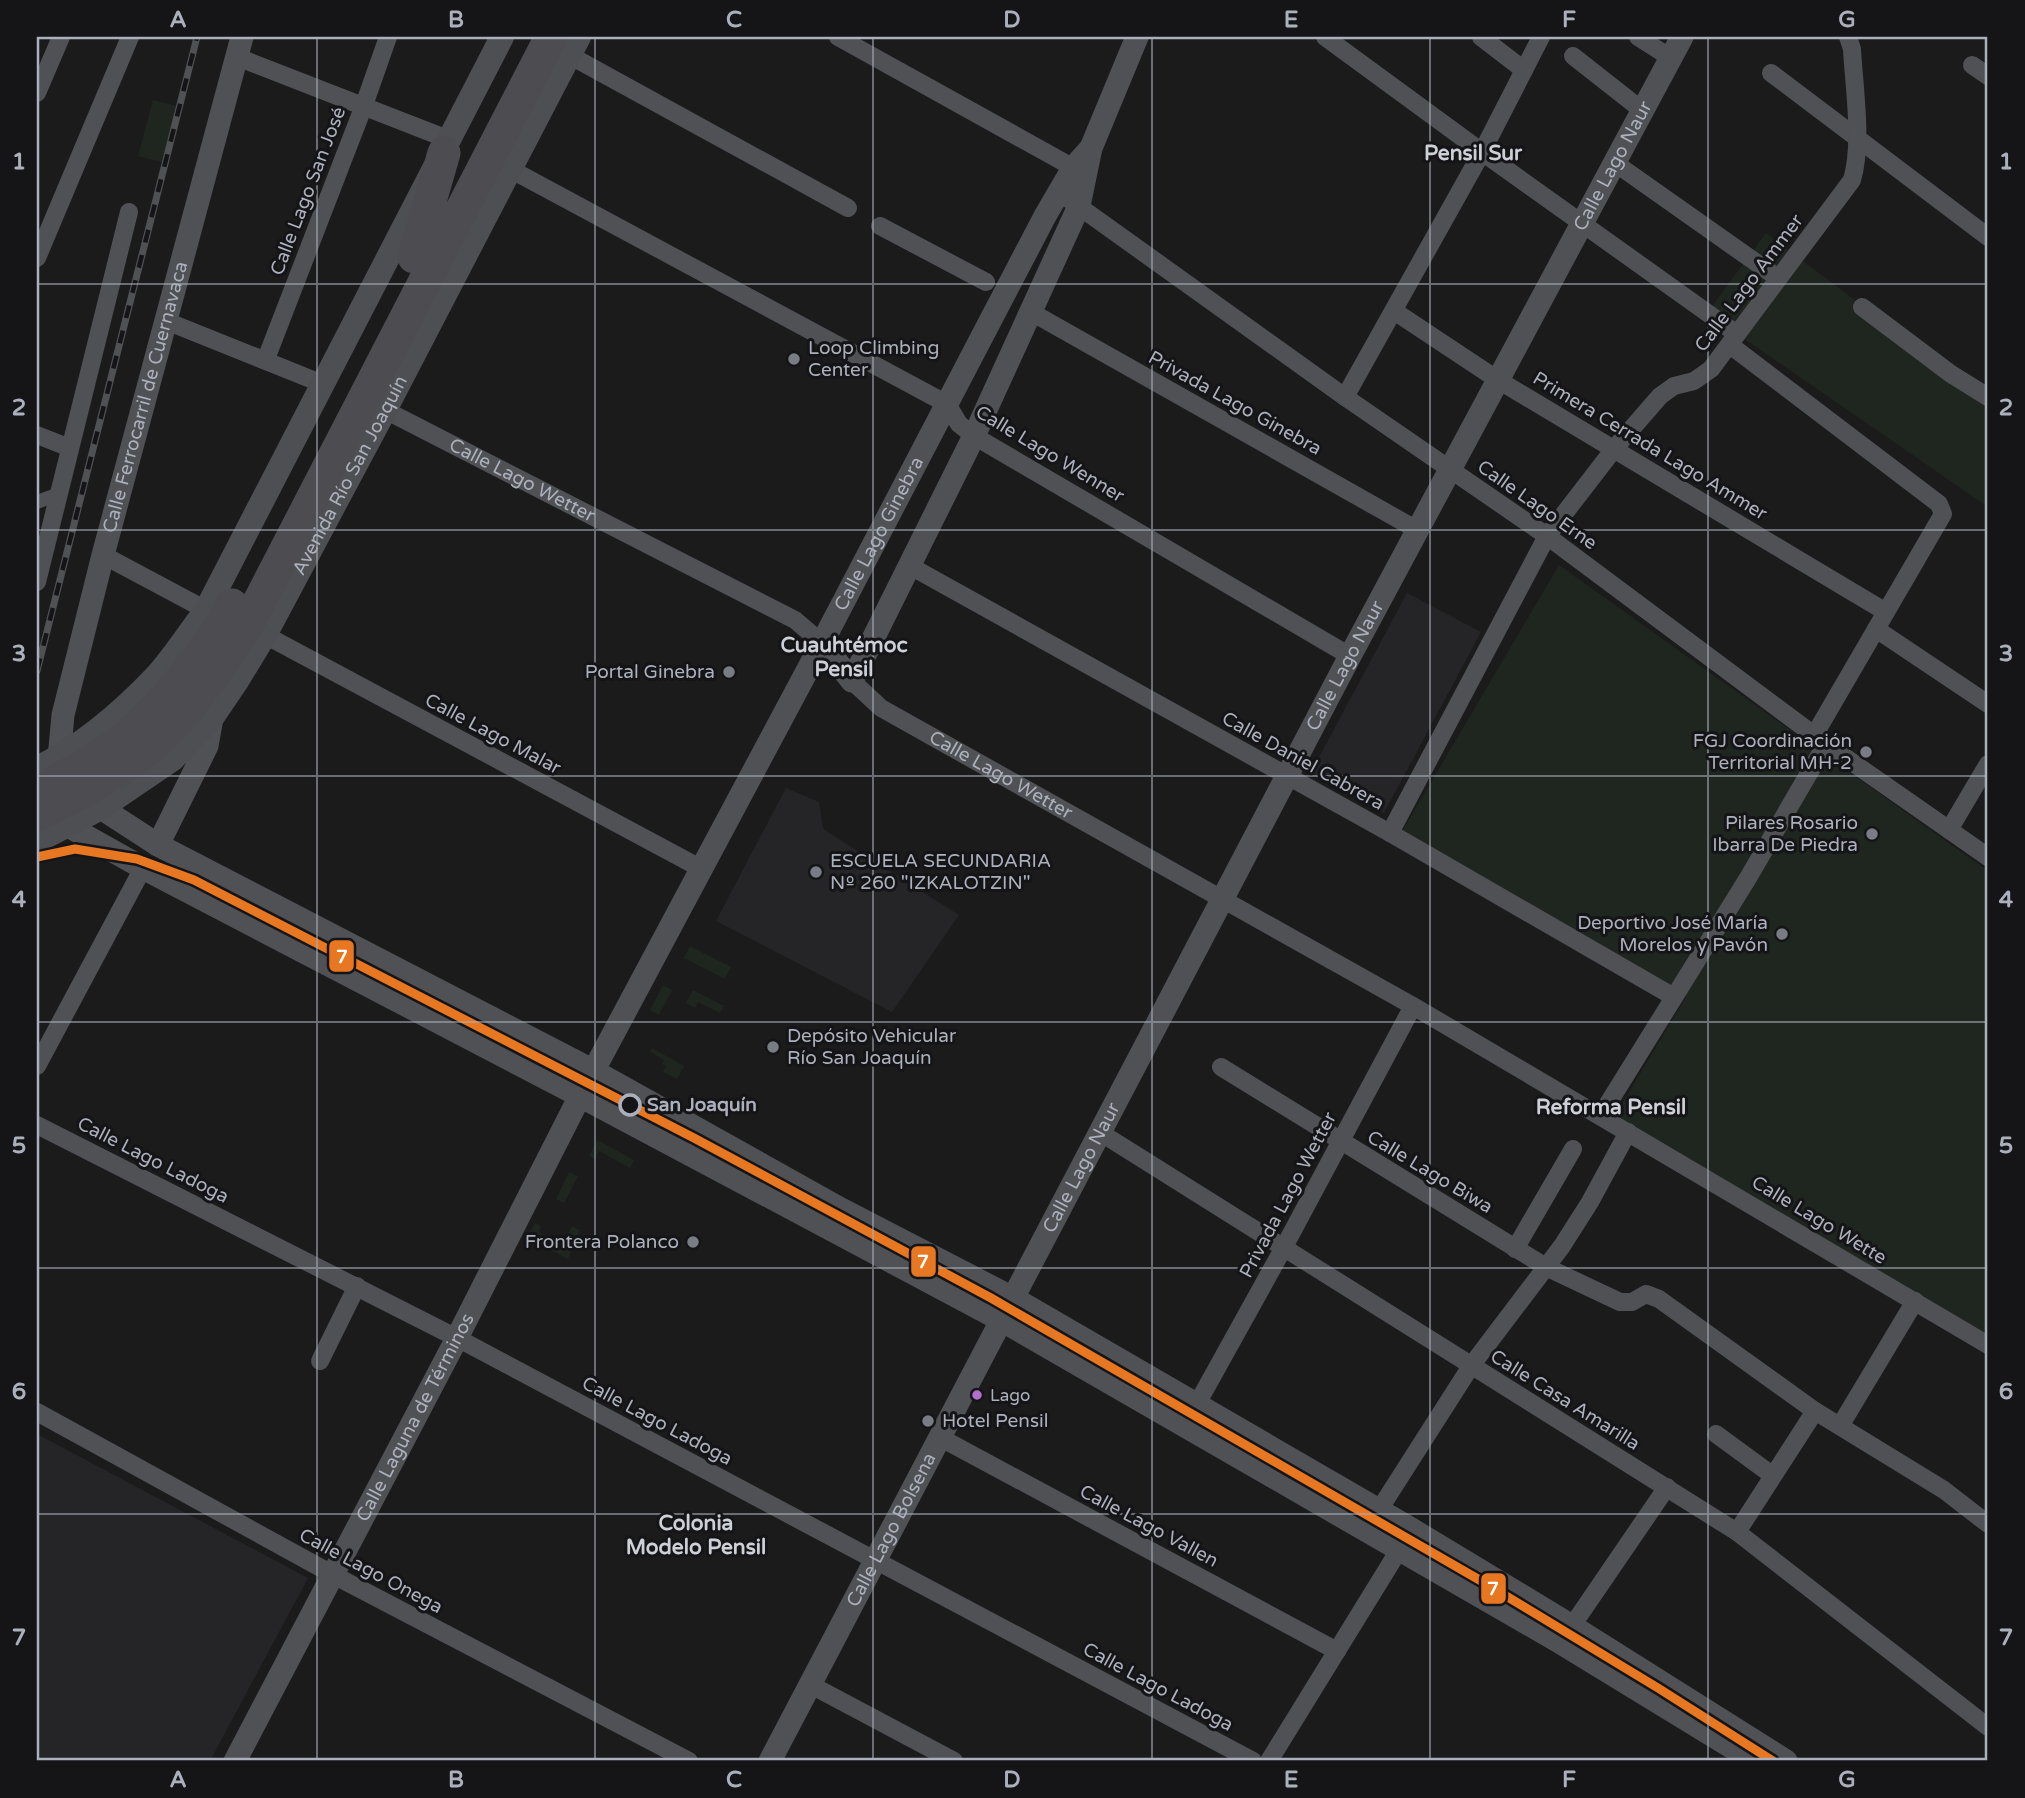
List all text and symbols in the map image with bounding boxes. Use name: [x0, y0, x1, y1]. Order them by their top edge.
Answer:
text: A: [169, 6, 187, 34]
text: B: [448, 6, 464, 34]
text: C: [726, 6, 742, 34]
text: D: [1003, 6, 1021, 34]
text: E: [1284, 6, 1298, 34]
text: F: [1562, 6, 1576, 34]
text: G: [1838, 6, 1856, 34]
street label: Calle Lago Naur: [1569, 97, 1657, 235]
street label: Calle Lago San José: [266, 104, 350, 278]
district label: Pensil Sur: [1424, 141, 1523, 166]
text: 1: [12, 148, 26, 176]
text: 1: [1999, 148, 2013, 176]
street label: Calle Lago Ammer: [1690, 209, 1808, 356]
street label: Calle Ferrocarril de Cuernavaca: [98, 259, 192, 535]
place label: Loop Climbing Center: [808, 337, 939, 381]
street label: Privada Lago Ginebra: [1145, 346, 1325, 460]
marker: Loop Climbing Center: [786, 351, 802, 367]
street label: Primera Cerrada Lago Ammer: [1529, 367, 1772, 525]
street label: Avenida Río San Joaquín: [288, 372, 412, 579]
text: 2: [12, 394, 26, 422]
text: 2: [1999, 394, 2013, 422]
street label: Calle Lago Wenner: [972, 401, 1129, 507]
street label: Calle Lago Wetter: [445, 434, 599, 527]
street label: Calle Lago Ginebra: [830, 453, 928, 615]
street label: Calle Lago Erne: [1473, 456, 1601, 554]
street label: Calle Lago Naur: [1302, 596, 1389, 735]
district label: Cuauhtémoc Pensil: [780, 633, 908, 682]
text: 3: [12, 640, 26, 668]
text: 3: [1999, 640, 2013, 668]
place label: Portal Ginebra: [585, 661, 715, 683]
marker: Portal Ginebra: [721, 664, 737, 680]
street label: Calle Lago Malar: [421, 689, 565, 779]
street label: Calle Daniel Cabrera: [1218, 707, 1388, 815]
street label: Calle Lago Wetter: [925, 726, 1077, 824]
place label: FGJ Coordinación Territorial MH-2: [1693, 730, 1852, 774]
marker: FGJ Coordinación Territorial MH-2: [1858, 744, 1874, 760]
place label: Pilares Rosario Ibarra De Piedra: [1712, 812, 1858, 856]
marker: Pilares Rosario Ibarra De Piedra: [1864, 826, 1880, 842]
place label: ESCUELA SECUNDARIA Nº 260 "IZKALOTZIN": [830, 850, 1051, 894]
marker: ESCUELA SECUNDARIA Nº 260 "IZKALOTZIN": [808, 864, 824, 880]
text: 4: [12, 886, 27, 914]
text: 4: [1999, 886, 2014, 914]
place label: Deportivo José María Morelos y Pavón: [1577, 912, 1768, 956]
marker: Deportivo José María Morelos y Pavón: [1774, 926, 1790, 942]
line badge: 7: [328, 939, 355, 973]
text: 7: [336, 946, 348, 968]
place label: Depósito Vehicular Río San Joaquín: [787, 1025, 957, 1069]
marker: Depósito Vehicular Río San Joaquín: [765, 1039, 781, 1055]
marker: San Joaquín: [619, 1094, 641, 1116]
place label: San Joaquín: [647, 1094, 757, 1117]
district label: Reforma Pensil: [1536, 1095, 1686, 1120]
street label: Calle Lago Naur: [1038, 1098, 1125, 1237]
street label: Privada Lago Wetter: [1235, 1108, 1341, 1282]
street label: Calle Lago Ladoga: [74, 1112, 232, 1208]
street label: Calle Lago Biwa: [1363, 1126, 1497, 1218]
text: 5: [12, 1132, 26, 1160]
text: 5: [1999, 1132, 2013, 1160]
street label: Calle Lago Wette: [1748, 1171, 1890, 1269]
place label: Frontera Polanco: [525, 1231, 679, 1253]
marker: Frontera Polanco: [685, 1234, 701, 1250]
line badge: 7: [910, 1245, 937, 1278]
text: 7: [917, 1251, 929, 1273]
street label: Calle Laguna de Términos: [352, 1310, 479, 1525]
street label: Calle Casa Amarilla: [1486, 1345, 1644, 1455]
street label: Calle Lago Ladoga: [578, 1372, 736, 1470]
text: 6: [12, 1378, 26, 1406]
text: 6: [1999, 1378, 2013, 1406]
place label: Lago: [990, 1385, 1030, 1406]
marker: Lago: [970, 1388, 984, 1402]
place label: Hotel Pensil: [942, 1410, 1049, 1432]
marker: Hotel Pensil: [920, 1413, 936, 1429]
street label: Calle Lago Bolsena: [842, 1449, 941, 1611]
street label: Calle Lago Vallen: [1076, 1480, 1222, 1572]
district label: Colonia Modelo Pensil: [626, 1511, 766, 1560]
street label: Calle Lago Onega: [295, 1524, 447, 1618]
line badge: 7: [1480, 1572, 1507, 1605]
text: 7: [1487, 1578, 1499, 1600]
text: 7: [12, 1624, 26, 1652]
text: 7: [1999, 1624, 2013, 1652]
street label: Calle Lago Ladoga: [1079, 1638, 1237, 1736]
text: A: [169, 1766, 187, 1794]
text: B: [448, 1766, 464, 1794]
text: C: [726, 1766, 742, 1794]
text: D: [1003, 1766, 1021, 1794]
text: E: [1284, 1766, 1298, 1794]
text: F: [1562, 1766, 1576, 1794]
text: G: [1838, 1766, 1856, 1794]

